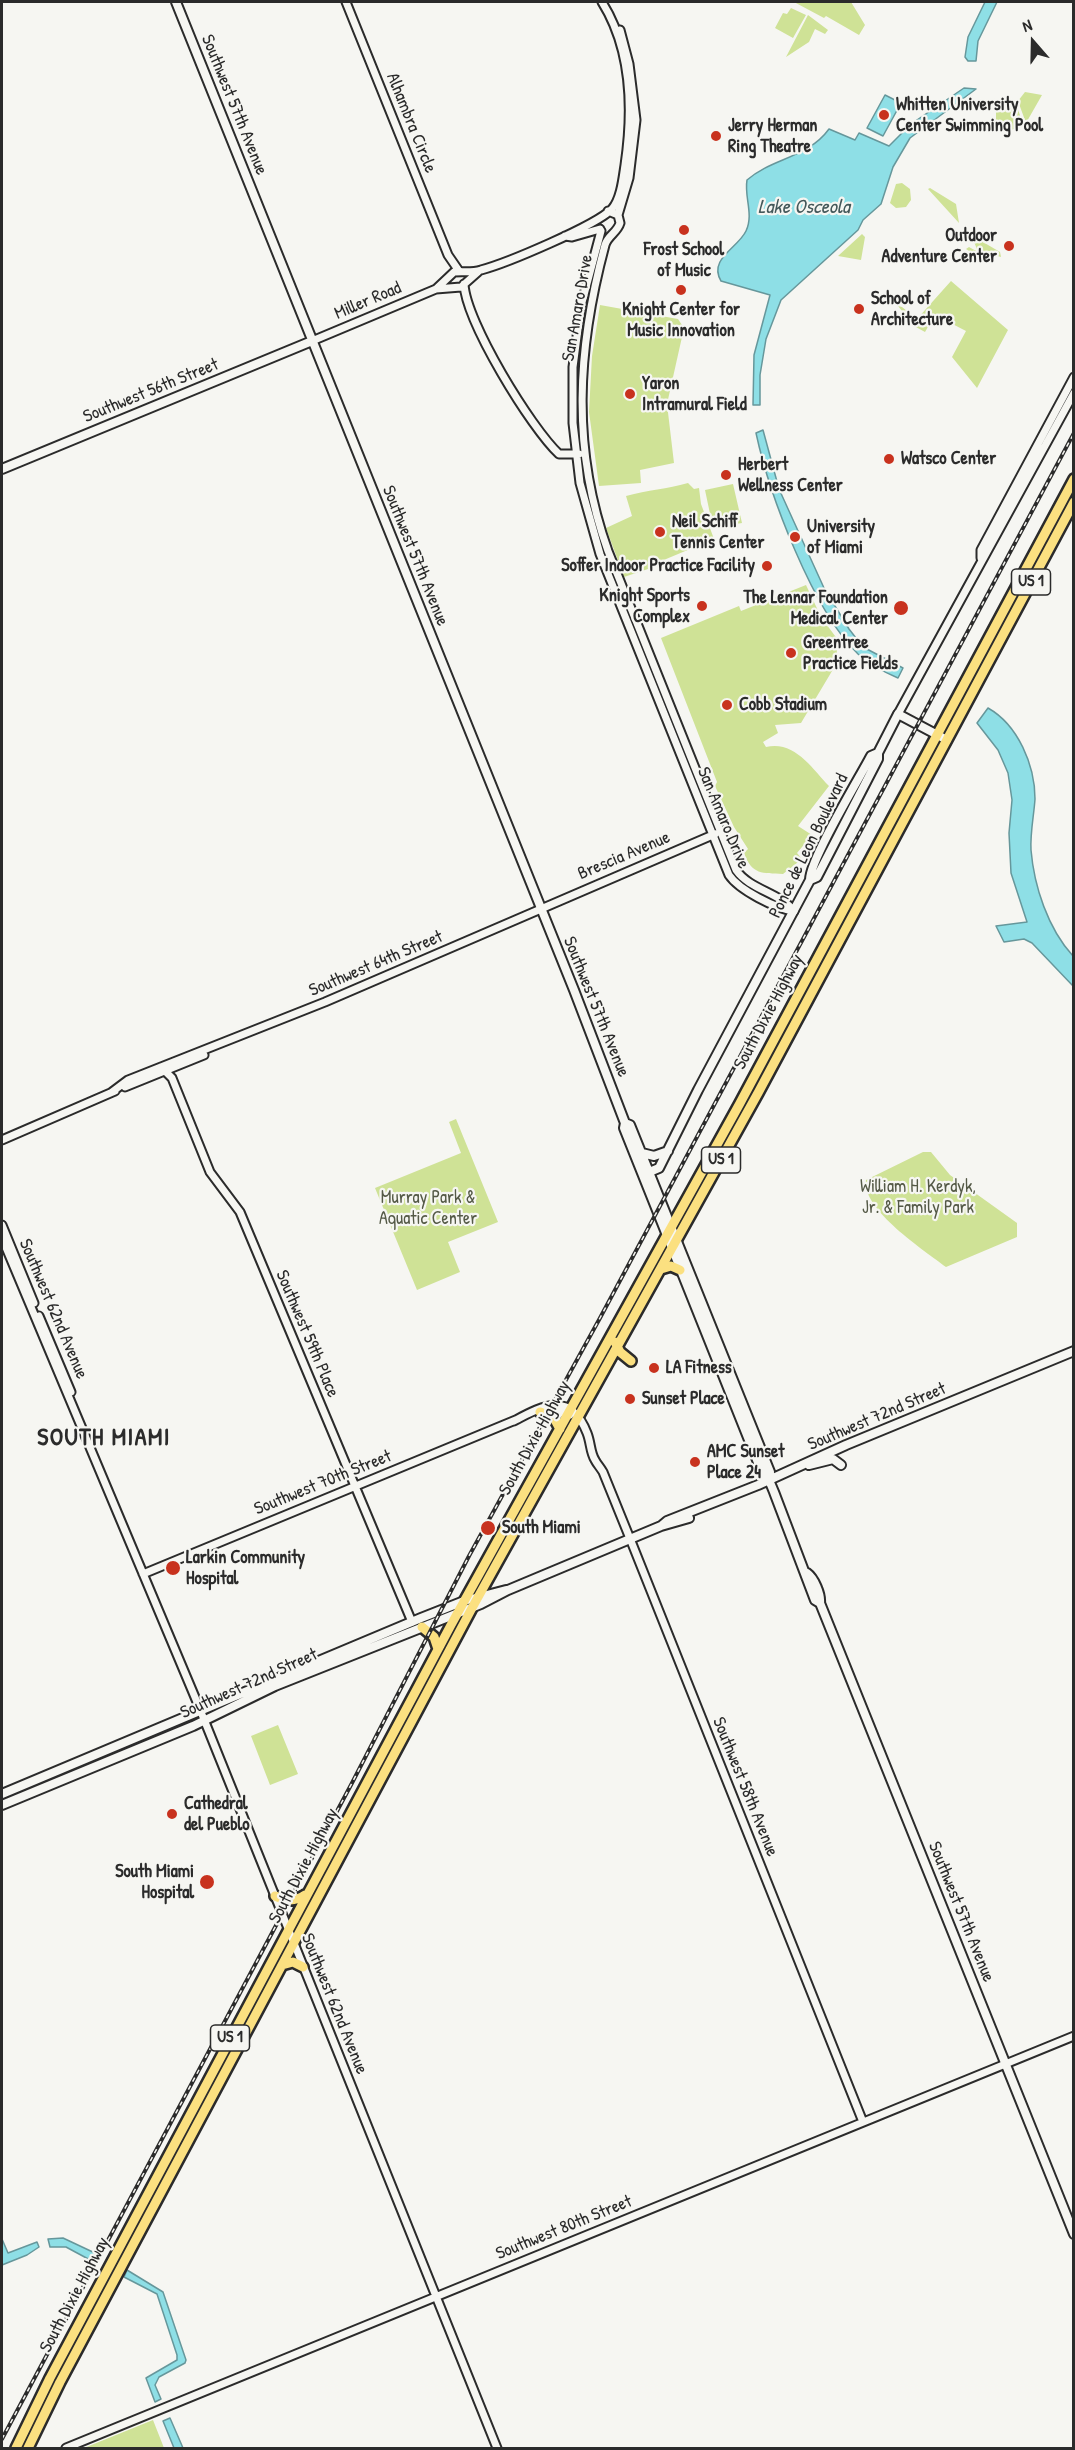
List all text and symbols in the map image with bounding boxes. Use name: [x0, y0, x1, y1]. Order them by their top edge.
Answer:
north arrow: [1003, 12, 1063, 72]
text: N: [1019, 13, 1035, 37]
street label: Southwest 57th Avenue: [196, 32, 272, 178]
street label: Alhambra Circle: [381, 70, 441, 176]
place label: Whitten University Center Swimming Pool: [896, 94, 1043, 136]
marker: Whitten University Center Swimming Pool: [877, 108, 891, 122]
place label: Jerry Herman Ring Theatre: [728, 115, 817, 158]
marker: Jerry Herman Ring Theatre: [709, 129, 723, 143]
water label: Lake Osceola: [758, 196, 850, 220]
marker: Frost School of Music: [677, 223, 691, 237]
place label: Outdoor Adventure Center: [882, 225, 997, 268]
place label: Frost School of Music: [644, 239, 724, 282]
marker: Outdoor Adventure Center: [1002, 239, 1016, 253]
street label: San Amaro Drive: [558, 253, 598, 363]
street label: Miller Road: [331, 277, 405, 325]
marker: Knight Center for Music Innovation: [674, 283, 688, 297]
place label: School of Architecture: [871, 288, 953, 330]
place label: Knight Center for Music Innovation: [622, 299, 740, 342]
marker: School of Architecture: [852, 302, 866, 316]
street label: Southwest 56th Street: [80, 354, 222, 428]
place label: Yaron Intramural Field: [642, 373, 747, 416]
marker: Yaron Intramural Field: [623, 387, 637, 401]
place label: Watsco Center: [901, 448, 996, 470]
marker: Watsco Center: [882, 452, 896, 466]
place label: Herbert Wellness Center: [738, 454, 843, 496]
marker: Herbert Wellness Center: [719, 468, 733, 482]
street label: Southwest 57th Avenue: [377, 483, 453, 629]
place label: Neil Schiff Tennis Center: [672, 511, 764, 554]
place label: University of Miami: [807, 516, 875, 558]
marker: Neil Schiff Tennis Center: [653, 525, 667, 539]
marker: University of Miami: [788, 530, 802, 544]
place label: Soffer Indoor Practice Facility: [561, 555, 755, 577]
marker: Soffer Indoor Practice Facility: [760, 559, 774, 573]
road number: US 1: [1012, 569, 1050, 595]
place label: Knight Sports Complex: [599, 585, 690, 628]
place label: The Lennar Foundation Medical Center: [743, 587, 888, 630]
marker: Knight Sports Complex: [695, 599, 709, 613]
marker: The Lennar Foundation Medical Center: [892, 599, 910, 617]
place label: Greentree Practice Fields: [803, 632, 898, 674]
marker: Greentree Practice Fields: [784, 646, 798, 660]
place label: Cobb Stadium: [739, 694, 827, 716]
marker: Cobb Stadium: [720, 698, 734, 712]
street label: San Amaro Drive: [692, 764, 754, 872]
street label: Ponce de Leon Boulevard: [765, 770, 853, 922]
street label: Brescia Avenue: [575, 827, 673, 885]
street label: Southwest 64th Street: [306, 926, 446, 1002]
street label: Southwest 57th Avenue: [558, 934, 634, 1080]
street label: South Dixie Highway: [730, 951, 808, 1073]
road number: US 1: [702, 1147, 740, 1173]
park label: William H. Kerdyk, Jr. & Family Park: [860, 1176, 976, 1218]
park label: Murray Park & Aquatic Center: [379, 1187, 477, 1230]
street label: Southwest 62nd Avenue: [14, 1236, 92, 1382]
street label: Southwest 59th Place: [270, 1267, 344, 1401]
place label: LA Fitness: [666, 1357, 732, 1379]
marker: LA Fitness: [647, 1361, 661, 1375]
street label: South Dixie Highway: [495, 1377, 575, 1499]
street label: Southwest 72nd Street: [805, 1378, 949, 1456]
place label: Sunset Place: [642, 1388, 725, 1410]
marker: Sunset Place: [623, 1392, 637, 1406]
district label: SOUTH MIAMI: [37, 1425, 171, 1453]
place label: AMC Sunset Place 24: [707, 1441, 784, 1484]
street label: Southwest 70th Street: [251, 1446, 395, 1520]
marker: AMC Sunset Place 24: [688, 1455, 702, 1469]
place label: South Miami: [502, 1517, 581, 1539]
marker: South Miami: [479, 1519, 497, 1537]
place label: Larkin Community Hospital: [186, 1547, 305, 1590]
marker: Larkin Community Hospital: [164, 1559, 182, 1577]
street label: Southwest 72nd Street: [177, 1644, 321, 1724]
street label: Southwest 58th Avenue: [707, 1714, 783, 1860]
place label: Cathedral del Pueblo: [184, 1793, 250, 1836]
street label: South Dixie Highway: [265, 1805, 343, 1927]
marker: Cathedral del Pueblo: [165, 1807, 179, 1821]
street label: Southwest 57th Avenue: [923, 1839, 999, 1985]
place label: South Miami Hospital: [115, 1861, 194, 1904]
marker: South Miami Hospital: [198, 1873, 216, 1891]
street label: Southwest 62nd Avenue: [296, 1931, 372, 2077]
road number: US 1: [210, 2025, 250, 2051]
street label: Southwest 80th Street: [493, 2191, 635, 2265]
street label: South Dixie Highway: [36, 2234, 114, 2356]

